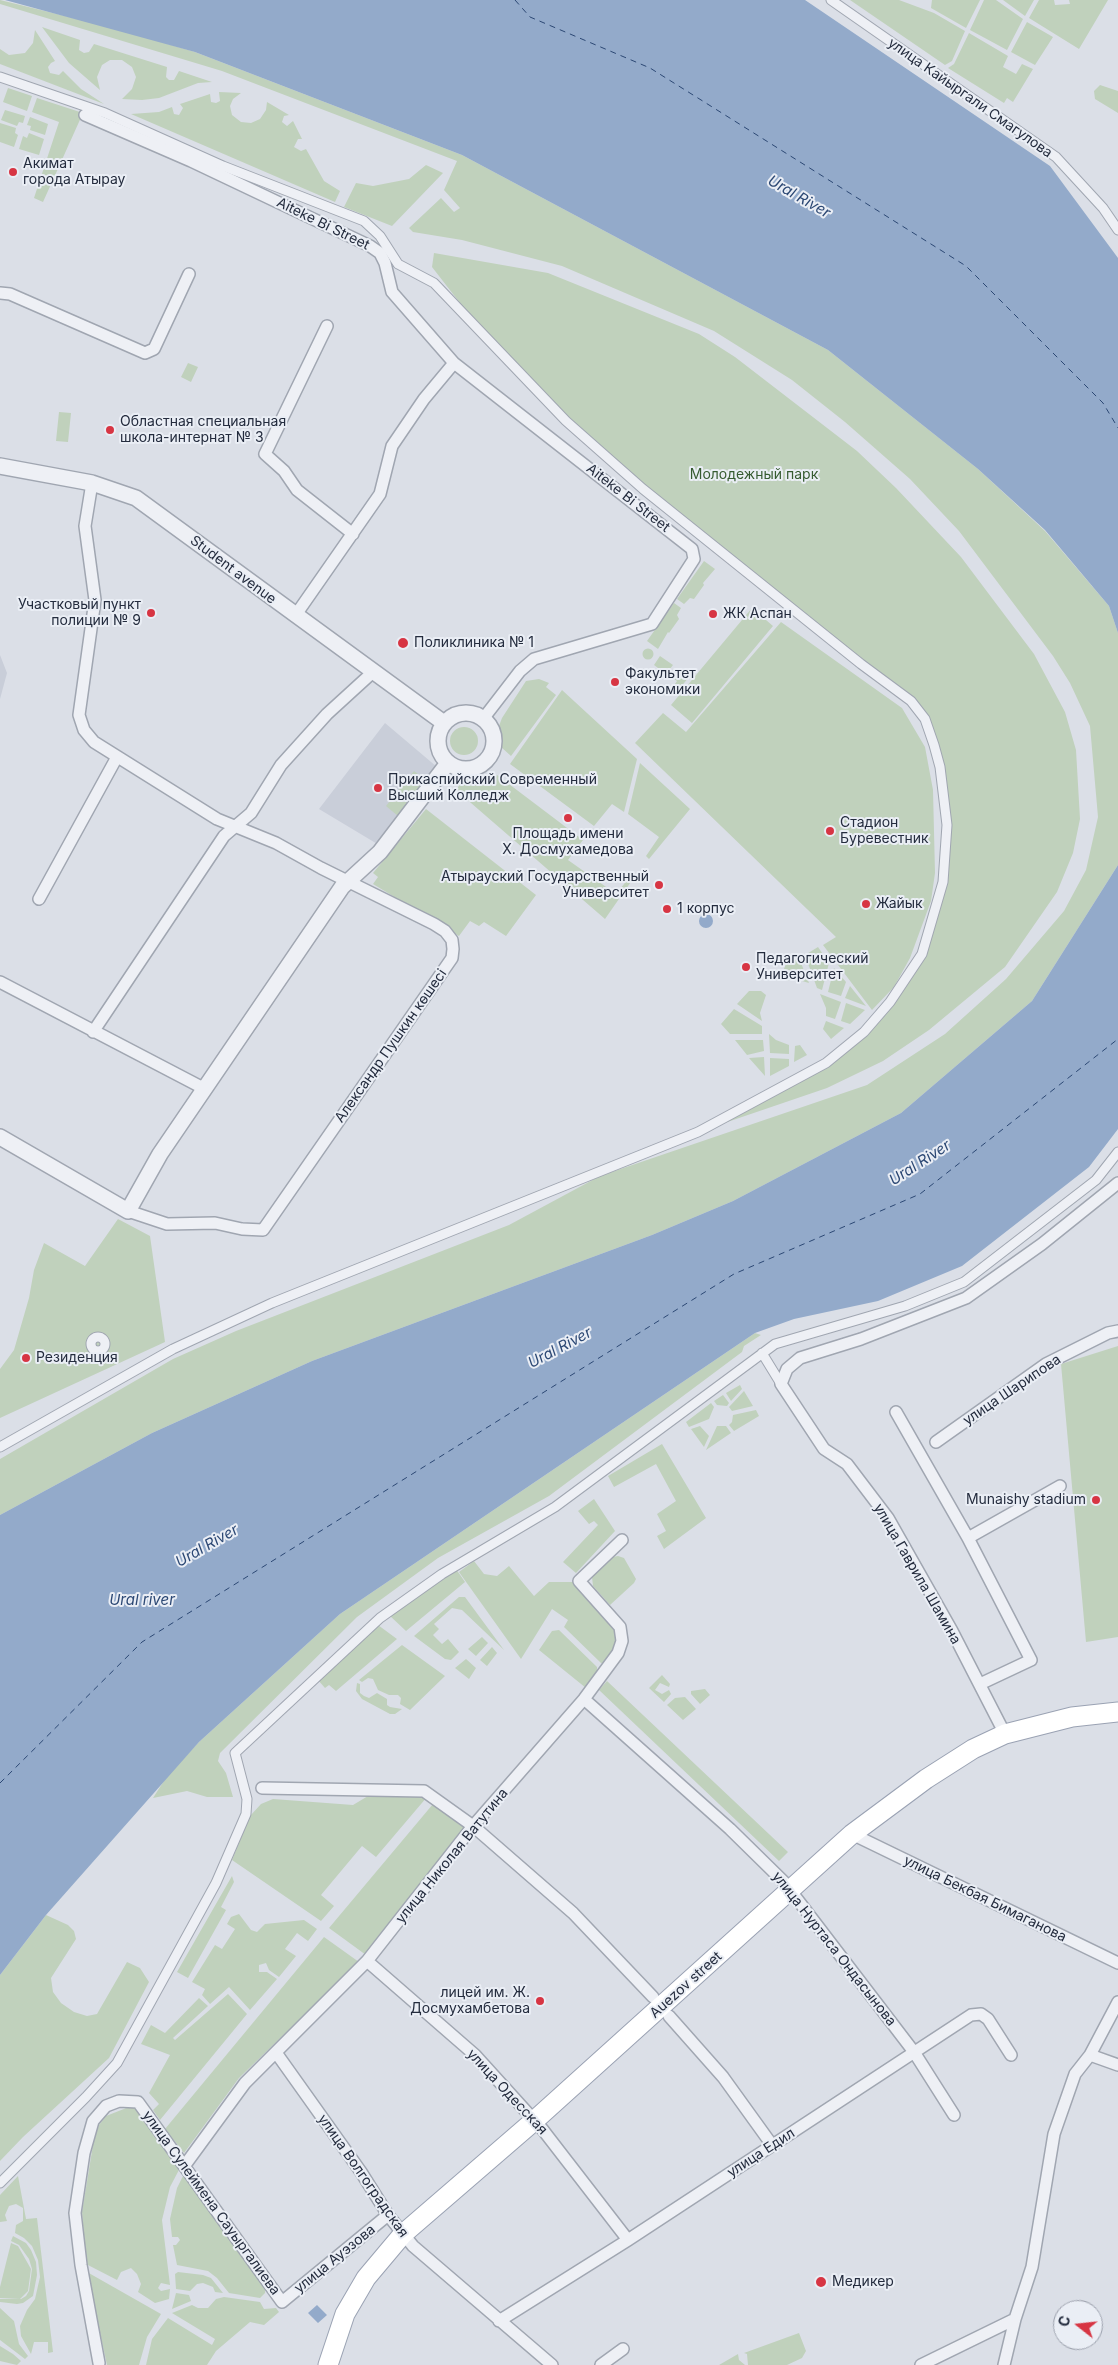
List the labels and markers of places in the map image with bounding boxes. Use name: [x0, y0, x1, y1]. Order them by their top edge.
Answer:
place label: Акимат города Атырау: [23, 156, 125, 188]
marker: Акимат города Атырау: [7, 166, 19, 178]
place label: Областная специальная школа-интернат № 3: [120, 414, 286, 447]
marker: Областная специальная школа-интернат № 3: [104, 424, 116, 436]
place label: Участковый пункт полиции № 9: [18, 597, 141, 630]
place label: ЖК Аспан: [723, 606, 792, 622]
marker: Участковый пункт полиции № 9: [145, 607, 157, 619]
marker: ЖК Аспан: [707, 608, 719, 620]
place label: Поликлиника № 1: [414, 635, 534, 651]
marker: Поликлиника № 1: [396, 636, 410, 650]
place label: Факультет экономики: [625, 666, 700, 699]
marker: Факультет экономики: [609, 676, 621, 688]
place label: Прикаспийский Современный Высший Колледж: [388, 772, 597, 804]
marker: Прикаспийский Современный Высший Колледж: [372, 782, 384, 794]
marker: Площадь имени Х. Досмухамедова: [562, 812, 574, 824]
place label: Стадион Буревестник: [840, 815, 929, 848]
marker: Стадион Буревестник: [824, 825, 836, 837]
place label: Площадь имени Х. Досмухамедова: [502, 826, 634, 859]
place label: Атырауский Государственный Университет: [441, 869, 649, 902]
marker: Атырауский Государственный Университет: [653, 879, 665, 891]
place label: Жайык: [876, 896, 923, 912]
marker: Жайык: [860, 898, 872, 910]
place label: 1 корпус: [677, 901, 734, 917]
marker: 1 корпус: [661, 903, 673, 915]
place label: Педагогический Университет: [756, 951, 868, 984]
marker: Педагогический Университет: [740, 961, 752, 973]
place label: Резиденция: [36, 1350, 118, 1366]
marker: Резиденция: [20, 1352, 32, 1364]
place label: Munaishy stadium: [966, 1492, 1086, 1508]
marker: Munaishy stadium: [1090, 1494, 1102, 1506]
place label: лицей им. Ж. Досмухамбетова: [410, 1985, 530, 2018]
marker: лицей им. Ж. Досмухамбетова: [534, 1995, 546, 2007]
place label: Медикер: [832, 2274, 894, 2290]
marker: Медикер: [814, 2275, 828, 2289]

